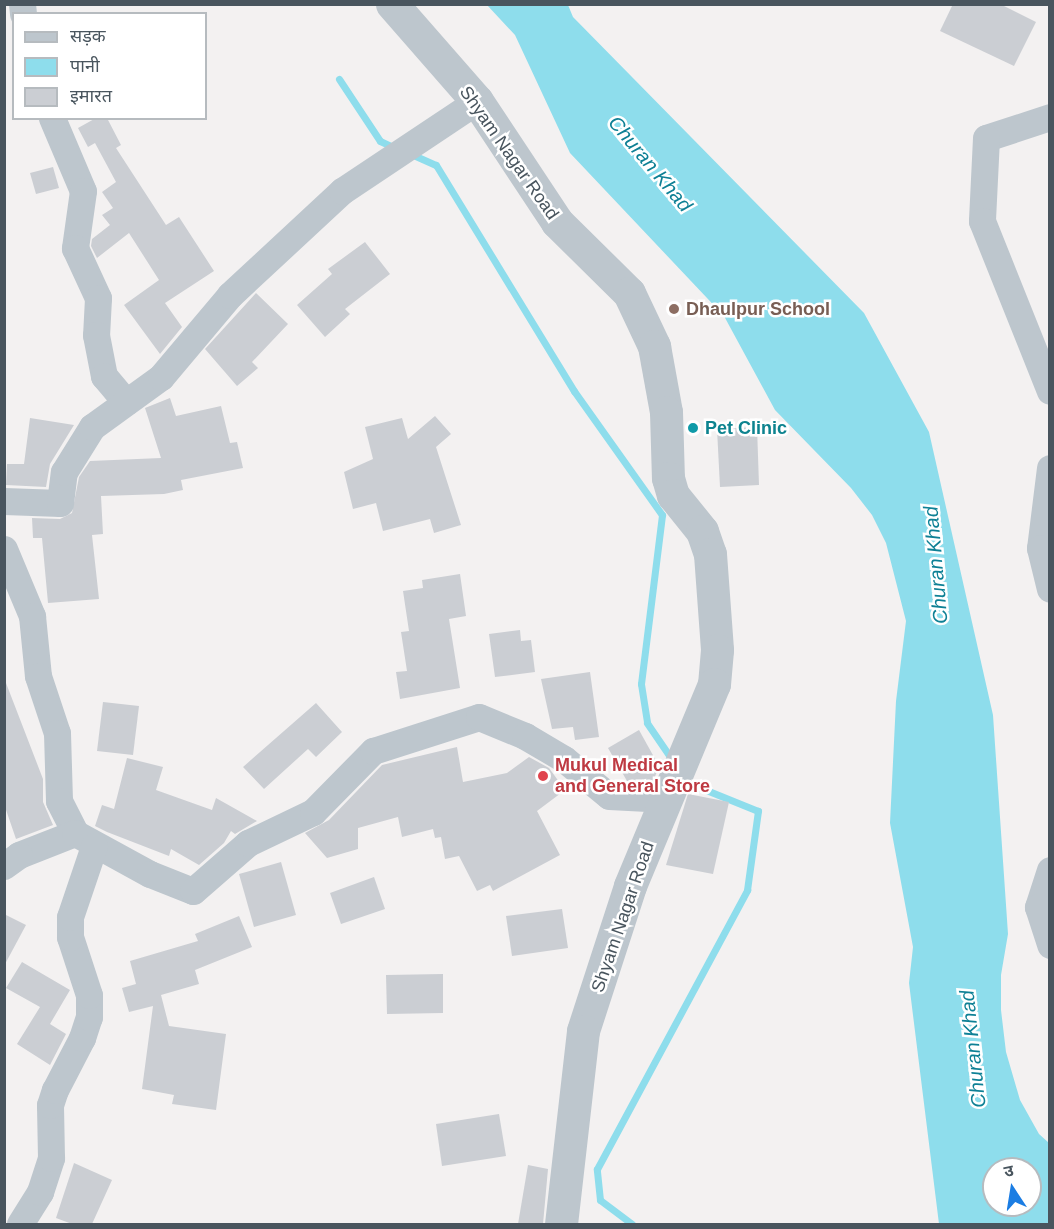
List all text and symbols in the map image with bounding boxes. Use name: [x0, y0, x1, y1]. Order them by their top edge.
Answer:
legend: [12, 12, 207, 120]
text: सड़क: [70, 26, 106, 46]
text: पानी: [70, 56, 100, 76]
street label: Shyam Nagar Road: [455, 82, 563, 224]
text: इमारत: [70, 86, 112, 106]
water label: Churan Khad: [603, 111, 697, 217]
place label: Dhaulpur School: [686, 298, 830, 320]
marker: Dhaulpur School: [667, 302, 681, 316]
place label: Pet Clinic: [705, 417, 787, 439]
marker: Pet Clinic: [686, 421, 700, 435]
water label: Churan Khad: [919, 505, 953, 625]
place label: Mukul Medical and General Store: [555, 755, 710, 798]
marker: Mukul Medical and General Store: [536, 769, 550, 783]
street label: Shyam Nagar Road: [587, 839, 659, 995]
water label: Churan Khad: [955, 989, 991, 1109]
north arrow: [982, 1157, 1042, 1217]
text: उ: [1002, 1162, 1015, 1180]

